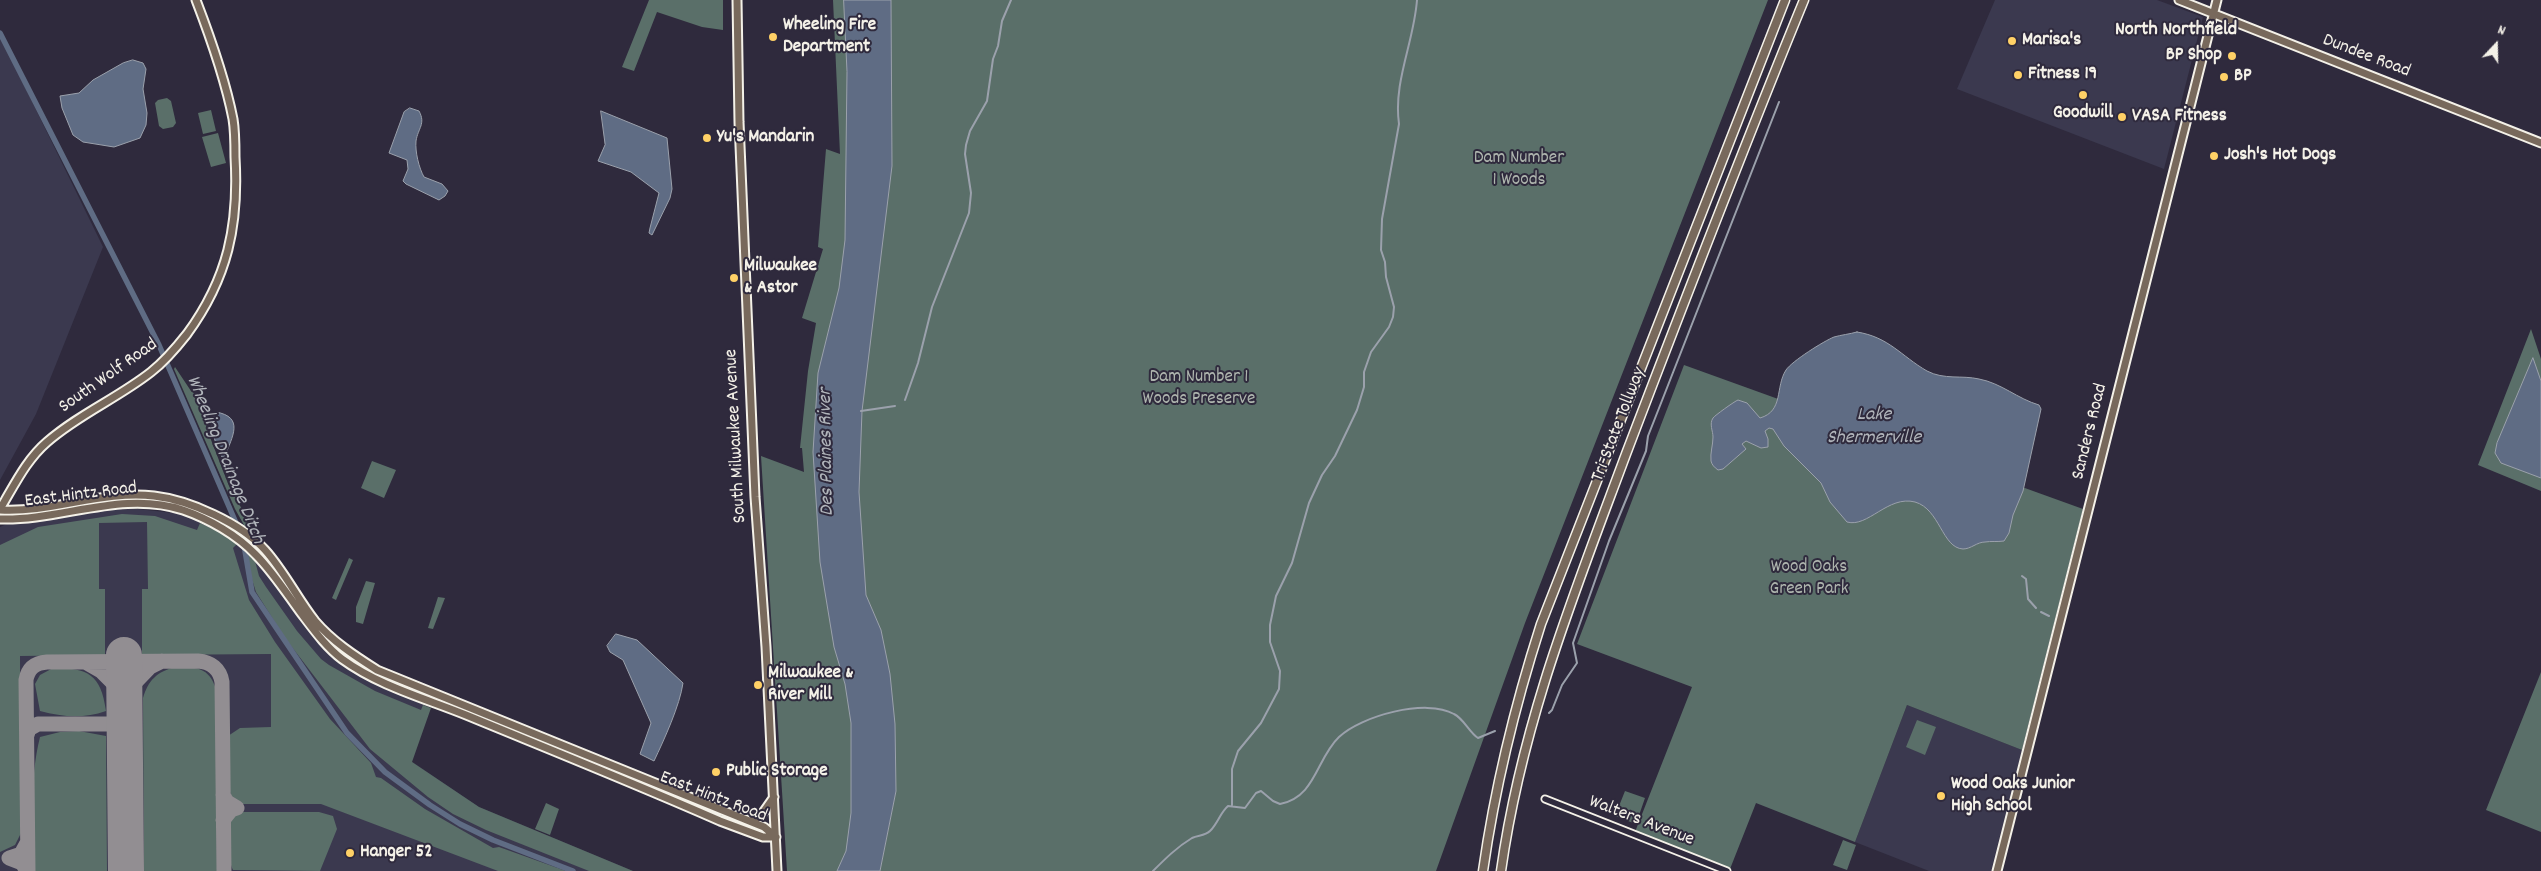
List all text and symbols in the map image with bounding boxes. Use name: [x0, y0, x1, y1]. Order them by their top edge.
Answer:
place label: Wheeling Fire Department: [783, 15, 876, 59]
district label: North Northfield: [2115, 19, 2237, 43]
north arrow: [2471, 20, 2521, 70]
text: N: [2495, 20, 2508, 42]
place label: Marisa's: [2022, 30, 2081, 52]
street label: Dundee Road: [2319, 30, 2413, 84]
marker: Wheeling Fire Department: [767, 31, 779, 43]
marker: Marisa's: [2006, 35, 2018, 47]
place label: BP Shop: [2166, 45, 2222, 67]
marker: BP Shop: [2226, 50, 2238, 62]
place label: Fitness 19: [2028, 64, 2097, 86]
place label: BP: [2234, 66, 2252, 88]
marker: Fitness 19: [2012, 69, 2024, 81]
marker: BP: [2218, 71, 2230, 83]
marker: Goodwill: [2077, 89, 2089, 101]
place label: Goodwill: [2053, 103, 2113, 125]
place label: VASA Fitness: [2132, 106, 2227, 128]
marker: VASA Fitness: [2116, 111, 2128, 123]
place label: Yu's Mandarin: [717, 127, 814, 149]
marker: Yu's Mandarin: [701, 132, 713, 144]
place label: Josh's Hot Dogs: [2224, 145, 2336, 167]
park label: Dam Number 1 Woods: [1474, 148, 1564, 192]
marker: Josh's Hot Dogs: [2208, 150, 2220, 162]
place label: Milwaukee & Astor: [744, 256, 817, 300]
marker: Milwaukee & Astor: [728, 272, 740, 284]
street label: South Wolf Road: [55, 335, 163, 419]
street label: South Milwaukee Avenue: [721, 348, 753, 524]
street label: Tri-State Tollway: [1588, 364, 1652, 486]
park label: Dam Number 1 Woods Preserve: [1143, 367, 1255, 411]
water label: Wheeling Drainage Ditch: [179, 372, 269, 548]
street label: Sanders Road: [2068, 382, 2114, 482]
water label: Des Plaines River: [815, 388, 841, 516]
water label: Lake Shermerville: [1827, 404, 1921, 451]
street label: East Hintz Road: [24, 478, 138, 514]
park label: Wood Oaks Green Park: [1770, 557, 1848, 601]
place label: Milwaukee & River Mill: [768, 663, 854, 707]
marker: Milwaukee & River Mill: [752, 679, 764, 691]
place label: Public Storage: [726, 761, 828, 783]
marker: Public Storage: [710, 766, 722, 778]
street label: East Hintz Road: [656, 767, 770, 829]
place label: Wood Oaks Junior High School: [1951, 774, 2075, 818]
marker: Wood Oaks Junior High School: [1935, 790, 1947, 802]
street label: Walters Avenue: [1585, 791, 1697, 853]
place label: Hanger 52: [360, 842, 433, 864]
marker: Hanger 52: [344, 847, 356, 859]

